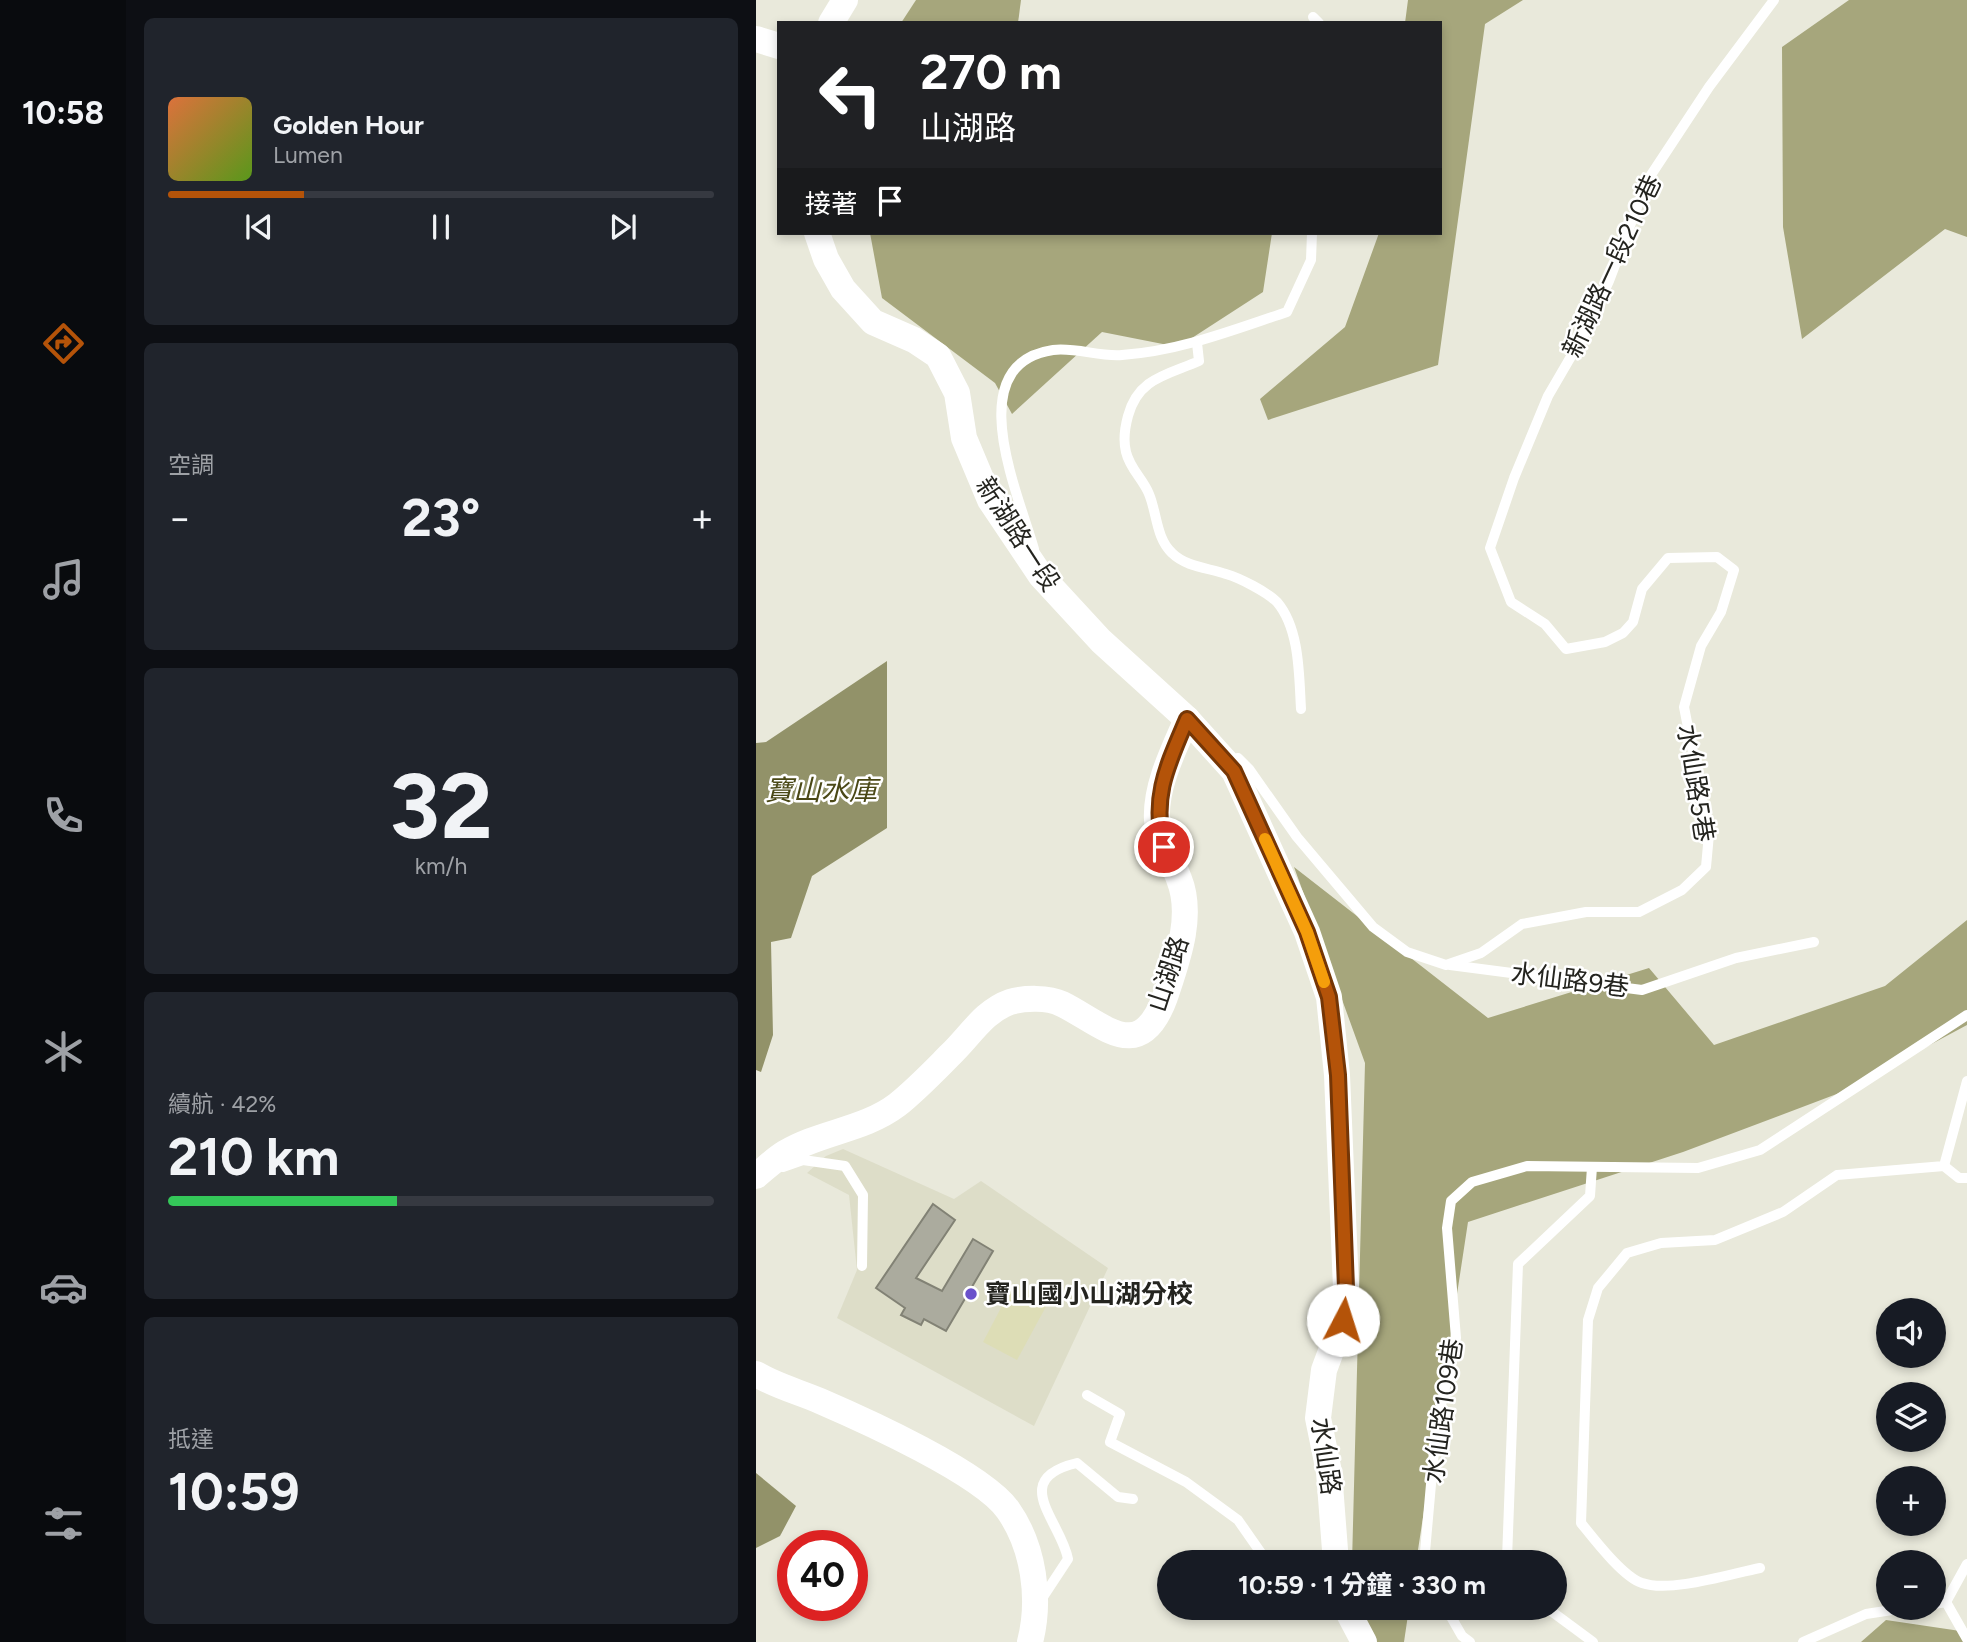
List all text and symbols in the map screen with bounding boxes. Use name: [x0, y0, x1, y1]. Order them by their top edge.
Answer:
text: 270 m: [920, 42, 1062, 101]
icon: left: [805, 49, 896, 140]
text: 10:58: [22, 94, 104, 132]
text: Golden Hour: [273, 109, 424, 141]
text: 山湖路: [920, 109, 1016, 147]
text: Lumen: [273, 141, 343, 169]
street label: 新湖路一段210巷: [1556, 170, 1668, 362]
icon: arrive: [871, 182, 909, 220]
text: 接著: [805, 188, 857, 220]
icon: previous: [240, 208, 278, 246]
icon: pause: [422, 208, 460, 246]
icon: next: [604, 208, 642, 246]
icon: directions: [39, 319, 88, 368]
text: 空調: [168, 451, 214, 479]
street label: 新湖路一段: [969, 471, 1067, 597]
text: 23°: [402, 487, 480, 549]
text: −: [168, 495, 192, 541]
text: +: [690, 495, 714, 541]
icon: music: [39, 555, 88, 604]
street label: 水仙路5巷: [1671, 722, 1721, 844]
text: 32: [389, 752, 493, 861]
water label: 寶山水庫: [765, 773, 881, 807]
icon: phone: [39, 791, 88, 840]
pin: [1134, 817, 1194, 877]
icon: arrive: [1145, 828, 1183, 866]
text: km/h: [415, 852, 467, 880]
street label: 山湖路: [1141, 932, 1195, 1016]
street label: 水仙路9巷: [1509, 957, 1631, 1003]
icon: climate: [39, 1027, 88, 1076]
text: 續航 · 42%: [168, 1090, 276, 1118]
text: 210 km: [168, 1126, 339, 1188]
icon: car: [39, 1263, 88, 1312]
place label: 寶山國小山湖分校: [985, 1278, 1193, 1310]
position arrow: [1306, 1283, 1380, 1357]
marker: 寶山國小山湖分校: [963, 1286, 979, 1302]
map controls: [1876, 1298, 1946, 1620]
button: sound: [1876, 1298, 1946, 1368]
street label: 水仙路109巷: [1417, 1336, 1469, 1486]
button: layers: [1876, 1382, 1946, 1452]
street label: 水仙路: [1305, 1415, 1347, 1497]
text: 抵達: [168, 1425, 214, 1453]
text: 10:59: [168, 1461, 300, 1523]
button: +: [1876, 1466, 1946, 1536]
icon: filters: [39, 1499, 88, 1548]
speed limit sign: 40: [777, 1530, 868, 1621]
button: −: [1876, 1550, 1946, 1620]
text: 10:59 · 1 分鐘 · 330 m: [1238, 1569, 1486, 1601]

